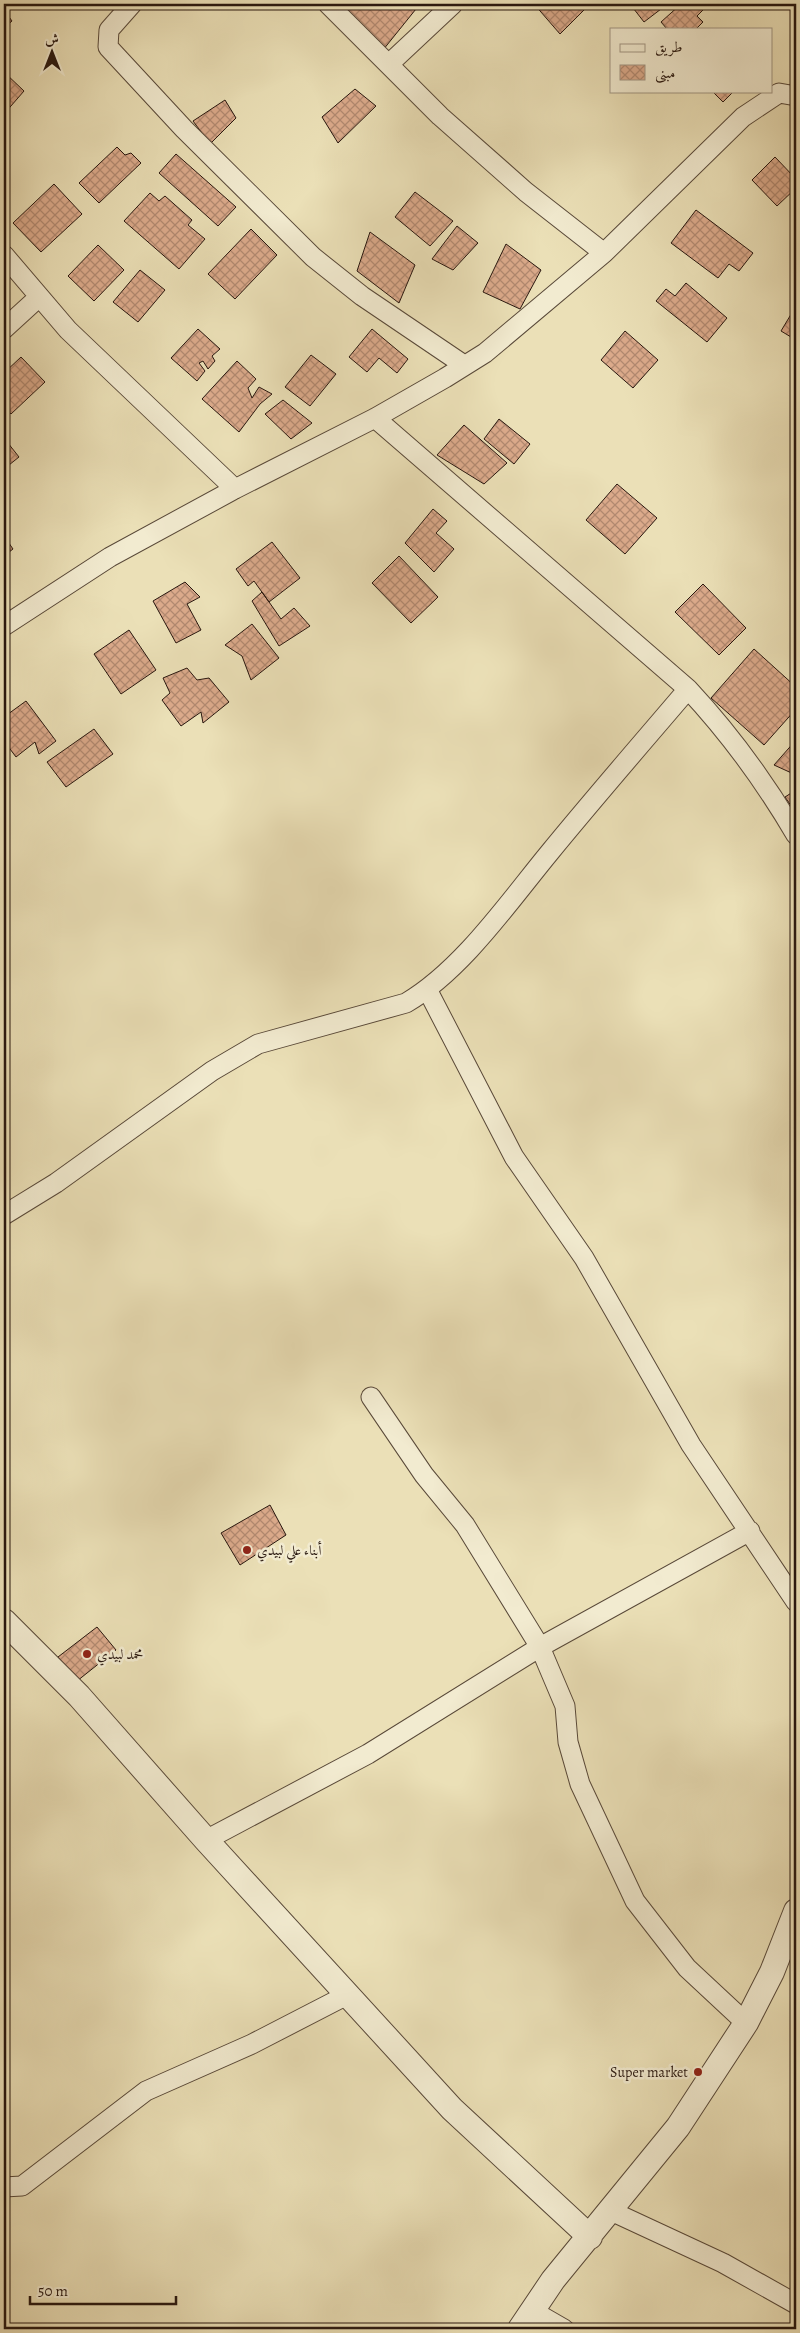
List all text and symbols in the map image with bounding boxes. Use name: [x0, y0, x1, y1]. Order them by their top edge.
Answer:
north arrow: [28, 28, 78, 78]
legend: [610, 28, 772, 92]
text: ش: [45, 30, 59, 49]
text: طريق: [655, 37, 682, 57]
text: مبنى: [655, 63, 675, 84]
place label: أبناء علي لبيدي: [257, 1540, 322, 1563]
marker: أبناء علي لبيدي: [241, 1544, 253, 1556]
place label: محمد لبيدي: [97, 1645, 143, 1666]
marker: محمد لبيدي: [81, 1648, 93, 1660]
place label: Super market: [610, 2063, 688, 2082]
marker: Super market: [692, 2066, 704, 2078]
scale bar: [30, 2273, 176, 2305]
text: 50 m: [38, 2281, 68, 2301]

